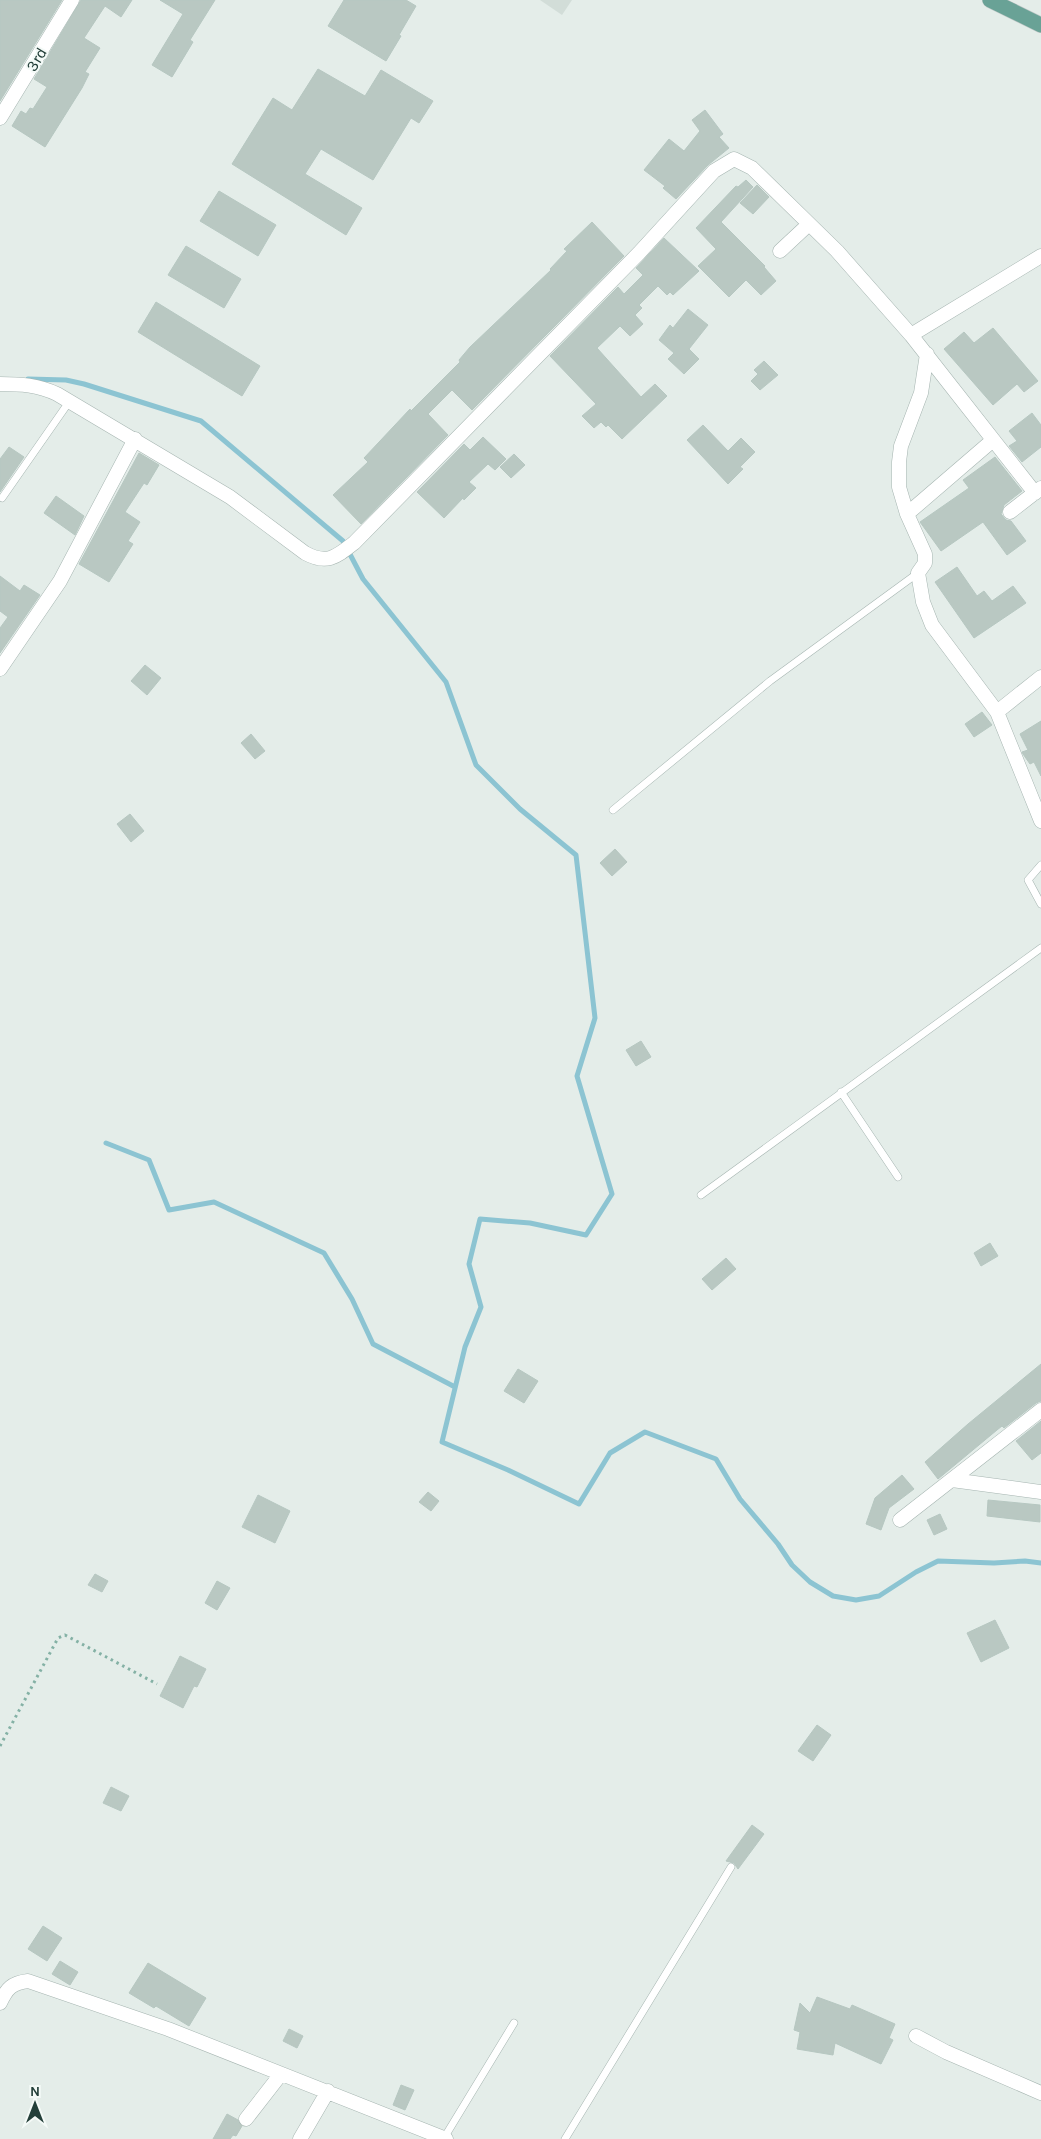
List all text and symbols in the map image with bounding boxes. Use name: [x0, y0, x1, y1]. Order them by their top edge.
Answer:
street label: 3rd: [22, 44, 51, 75]
north arrow: [10, 2079, 60, 2129]
text: N: [30, 2083, 40, 2100]

